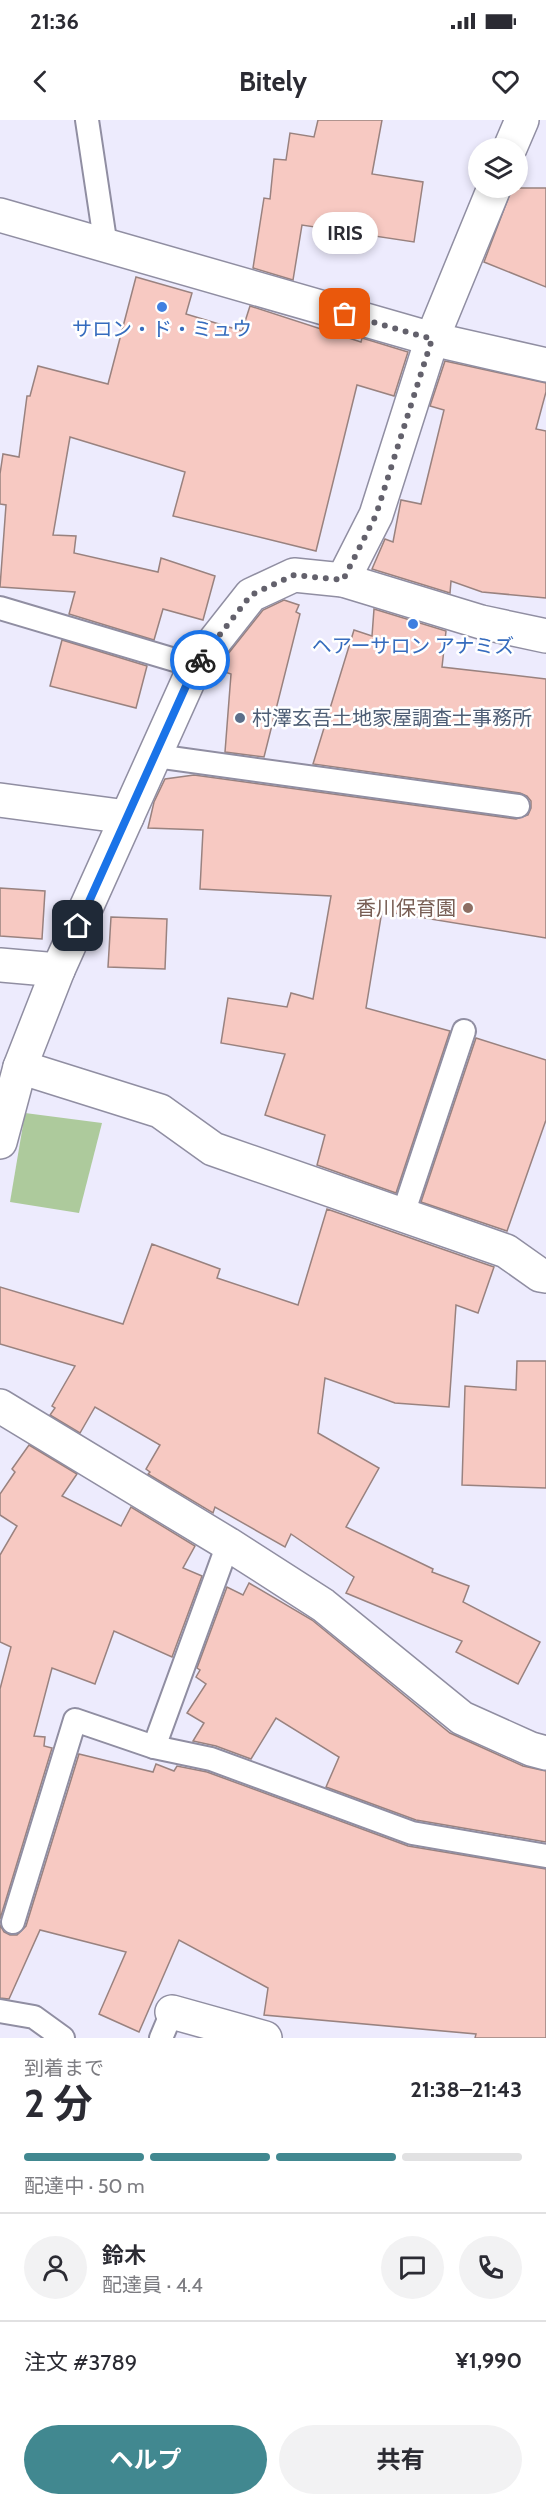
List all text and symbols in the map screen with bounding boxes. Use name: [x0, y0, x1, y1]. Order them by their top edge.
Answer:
text: 21:36: [30, 8, 79, 35]
icon: back: [24, 65, 57, 98]
text: Bitely: [239, 65, 307, 98]
icon: heart: [489, 65, 522, 98]
map controls: [468, 138, 528, 198]
button: layers: [468, 138, 528, 198]
callout: IRIS: [312, 212, 378, 254]
text: IRIS: [327, 221, 363, 245]
pin: [319, 288, 370, 339]
icon: bag: [328, 297, 361, 330]
marker: サロン・ド・ミュウ: [155, 300, 169, 314]
place label: サロン・ド・ミュウ: [72, 317, 252, 341]
marker: ヘアーサロン アナミズ: [406, 617, 420, 631]
courier: [170, 630, 230, 690]
place label: ヘアーサロン アナミズ: [312, 634, 514, 658]
icon: bike: [184, 644, 217, 677]
place label: 村澤玄吾土地家屋調査士事務所: [252, 706, 532, 730]
marker: 村澤玄吾土地家屋調査士事務所: [233, 711, 247, 725]
place label: 香川保育園: [356, 896, 456, 920]
pin: [52, 900, 103, 951]
marker: 香川保育園: [461, 901, 475, 915]
icon: home: [61, 909, 94, 942]
text: 到着まで: [24, 2056, 104, 2080]
text: 21:38–21:43: [410, 2076, 522, 2103]
text: 2 分: [24, 2079, 92, 2127]
text: 配達中 · 50 m: [24, 2174, 145, 2198]
button: person: [24, 2236, 87, 2299]
button: chat: [381, 2236, 444, 2299]
button: phone: [459, 2236, 522, 2299]
text: 鈴木: [102, 2242, 146, 2269]
text: 配達員 · 4.4: [102, 2273, 203, 2297]
text: ¥1,990: [456, 2347, 522, 2374]
text: 注文 #3789: [24, 2349, 137, 2376]
button: ヘルプ: [24, 2425, 267, 2494]
button: 共有: [279, 2425, 522, 2494]

